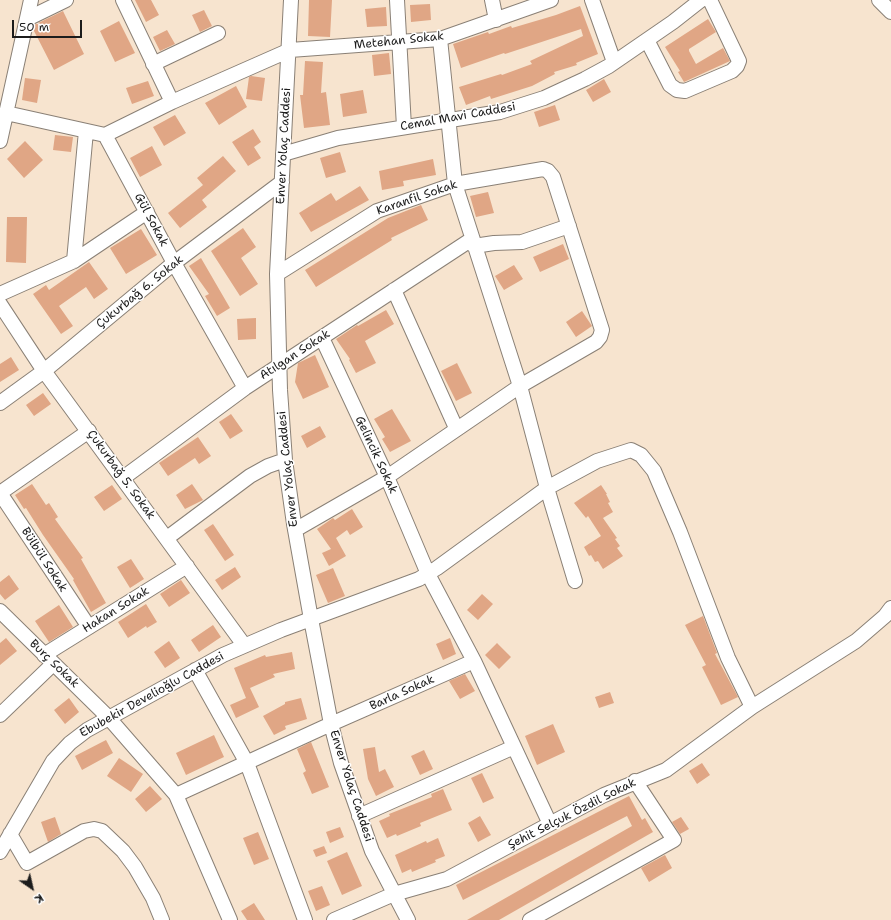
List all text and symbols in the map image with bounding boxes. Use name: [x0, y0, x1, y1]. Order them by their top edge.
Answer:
scale bar: [14, 12, 84, 38]
text: 50 m: [19, 19, 49, 35]
street label: Metehan Sokak: [353, 29, 445, 53]
street label: Enver Yolaç Caddesi: [274, 87, 294, 205]
street label: Cemal Mavi Caddesi: [399, 100, 517, 134]
street label: Karanfil Sokak: [375, 177, 459, 219]
street label: Gül Sokak: [131, 191, 171, 249]
street label: Çukurbağ 6. Sokak: [94, 252, 186, 332]
street label: Atılgan Sokak: [257, 327, 333, 383]
street label: Enver Yolaç Caddesi: [275, 410, 301, 528]
street label: Gelincik Sokak: [352, 414, 400, 496]
street label: Çukurbağ 5. Sokak: [84, 428, 158, 522]
street label: Bülbül Sokak: [18, 525, 70, 595]
street label: Hakan Sokak: [80, 584, 152, 636]
street label: Burç Sokak: [26, 637, 82, 691]
street label: Ebubekir Develioğlu Caddesi: [77, 649, 227, 741]
street label: Barla Sokak: [367, 672, 437, 714]
street label: Enver Yolaç Caddesi: [326, 728, 376, 844]
street label: Şehit Selçuk Özdil Sokak: [506, 775, 638, 853]
north arrow: [12, 868, 52, 908]
text: K: [32, 890, 46, 907]

